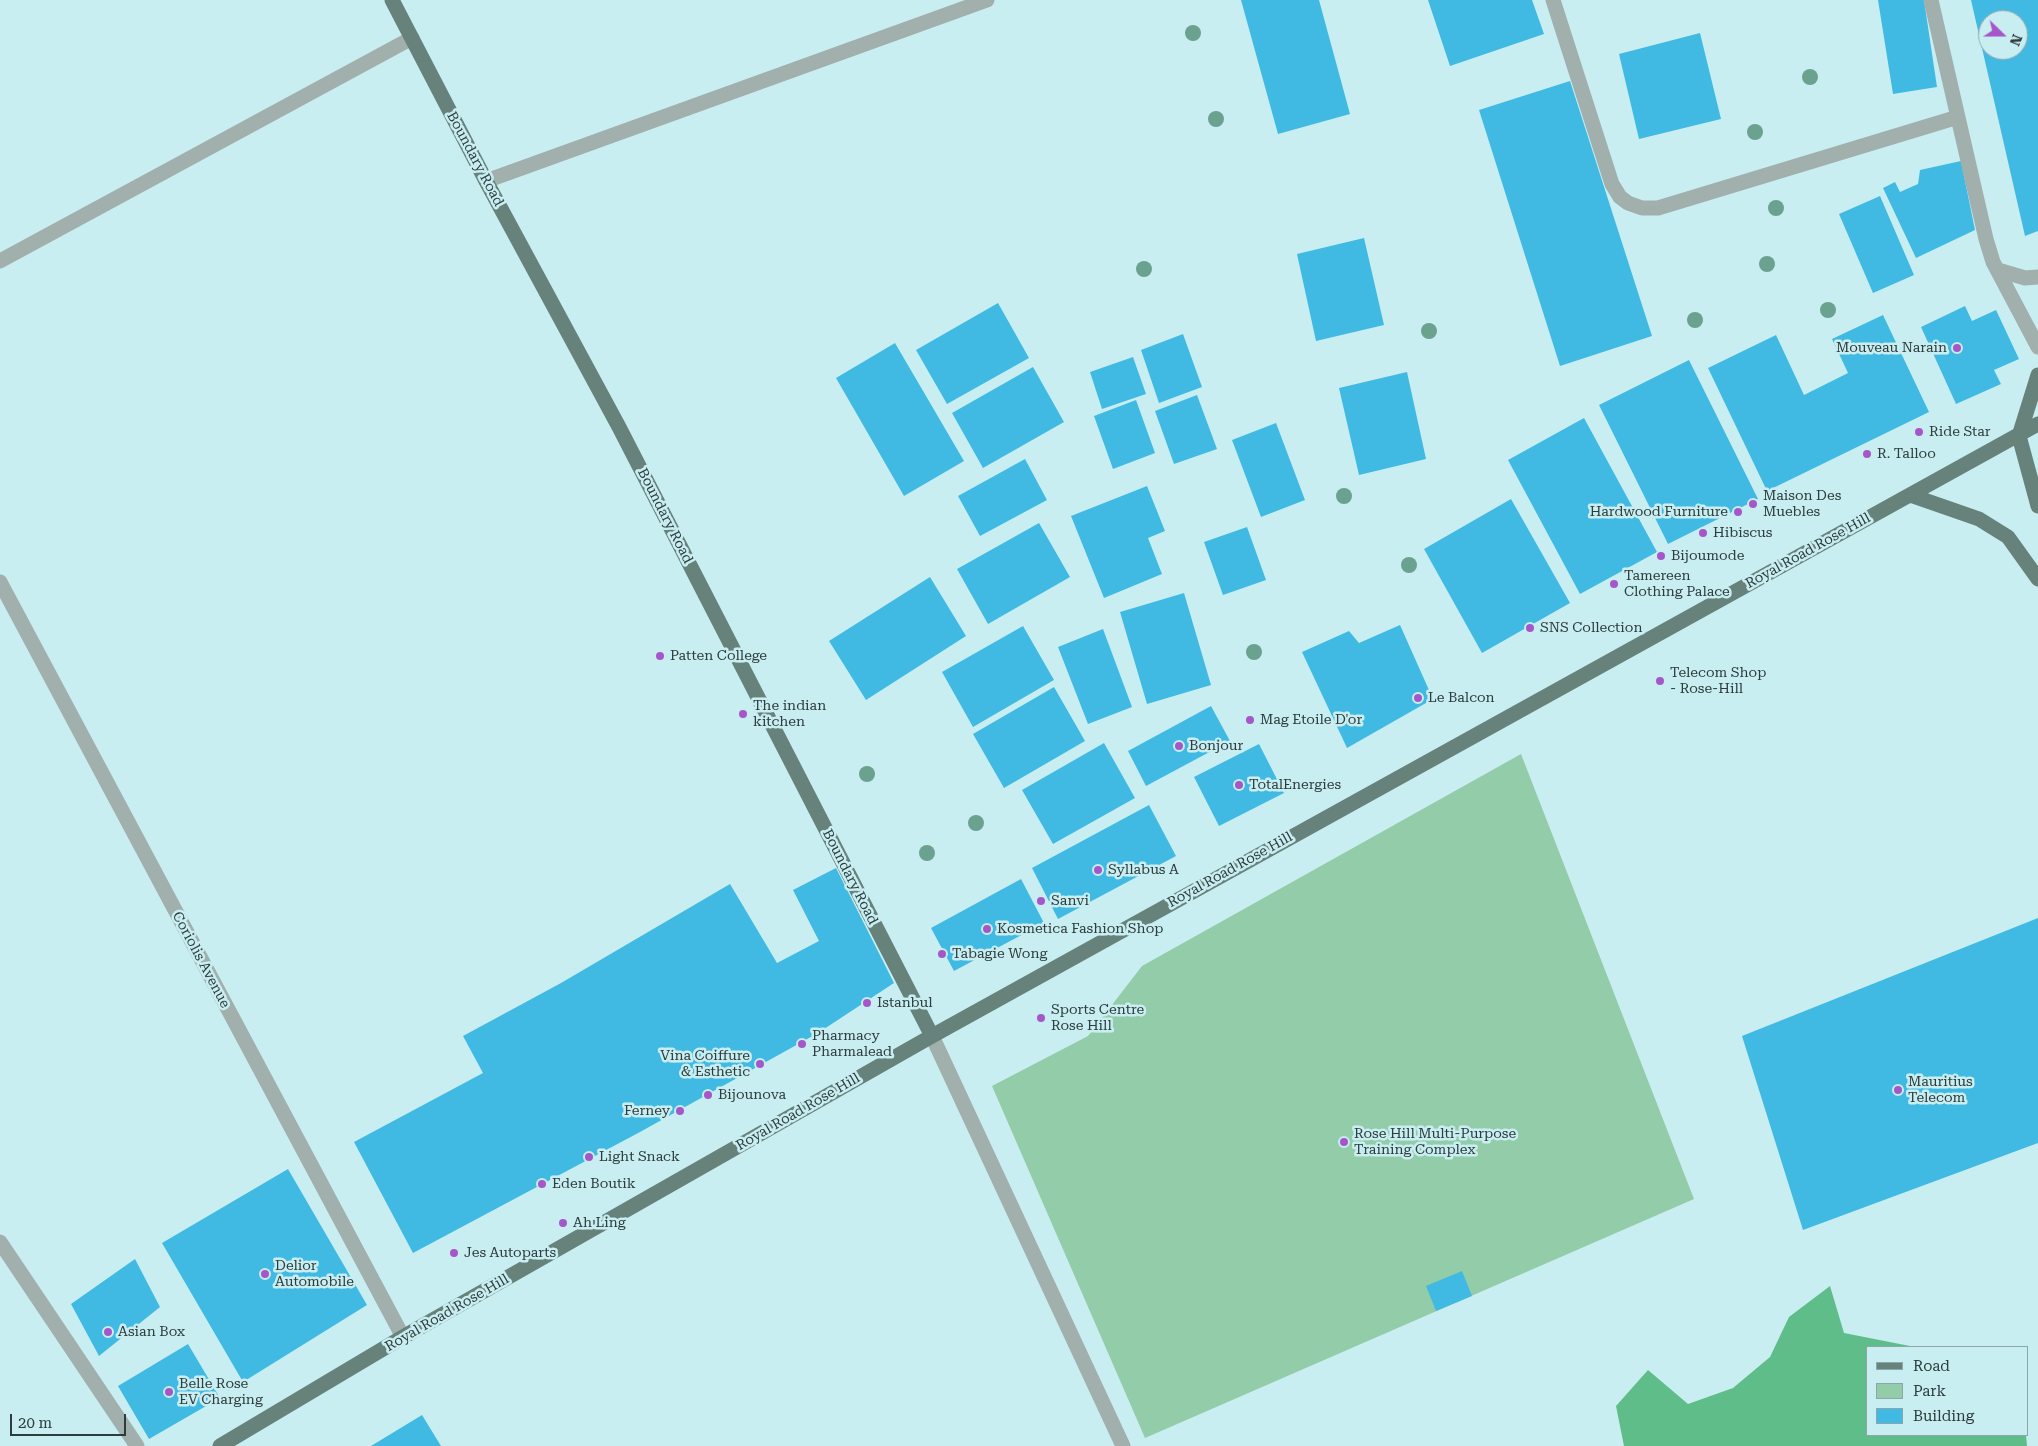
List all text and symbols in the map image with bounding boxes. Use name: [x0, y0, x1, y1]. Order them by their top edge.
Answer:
north arrow: [1978, 10, 2028, 60]
text: N: [2007, 32, 2025, 48]
street label: Boundary Road: [443, 109, 507, 209]
place label: Mouveau Narain: [1836, 340, 1947, 356]
marker: Mouveau Narain: [1951, 342, 1963, 354]
place label: Ride Star: [1929, 424, 1991, 440]
marker: Ride Star: [1913, 426, 1925, 438]
place label: R. Talloo: [1877, 446, 1936, 462]
marker: R. Talloo: [1861, 448, 1873, 460]
street label: Boundary Road: [634, 466, 696, 566]
place label: Maison Des Muebles: [1763, 488, 1841, 520]
marker: Maison Des Muebles: [1747, 498, 1759, 510]
place label: Hardwood Furniture: [1590, 504, 1728, 520]
marker: Hardwood Furniture: [1732, 506, 1744, 518]
street label: Royal Road Rose Hill: [1743, 510, 1873, 592]
place label: Hibiscus: [1713, 525, 1772, 541]
marker: Hibiscus: [1697, 527, 1709, 539]
place label: Bijoumode: [1671, 548, 1744, 564]
marker: Bijoumode: [1655, 550, 1667, 562]
place label: Tamereen Clothing Palace: [1624, 568, 1730, 600]
marker: Tamereen Clothing Palace: [1608, 578, 1620, 590]
place label: SNS Collection: [1540, 620, 1642, 636]
marker: SNS Collection: [1524, 622, 1536, 634]
place label: Patten College: [670, 648, 767, 664]
marker: Patten College: [654, 650, 666, 662]
place label: Telecom Shop - Rose-Hill: [1670, 665, 1766, 698]
marker: Telecom Shop - Rose-Hill: [1654, 675, 1666, 687]
place label: Le Balcon: [1428, 690, 1495, 706]
marker: Le Balcon: [1412, 692, 1424, 704]
place label: The indian kitchen: [753, 698, 826, 730]
marker: The indian kitchen: [737, 708, 749, 720]
place label: Mag Etoile D'or: [1260, 712, 1362, 728]
marker: Mag Etoile D'or: [1244, 714, 1256, 726]
place label: Bonjour: [1189, 738, 1243, 754]
marker: Bonjour: [1173, 740, 1185, 752]
place label: TotalEnergies: [1249, 777, 1341, 793]
marker: TotalEnergies: [1233, 779, 1245, 791]
street label: Boundary Road: [819, 827, 881, 927]
street label: Royal Road Rose Hill: [1165, 829, 1295, 911]
place label: Syllabus A: [1108, 862, 1179, 878]
marker: Syllabus A: [1092, 864, 1104, 876]
place label: Sanvi: [1051, 893, 1089, 909]
marker: Sanvi: [1035, 895, 1047, 907]
street label: Coriolis Avenue: [169, 909, 233, 1011]
place label: Kosmetica Fashion Shop: [997, 921, 1163, 937]
marker: Kosmetica Fashion Shop: [981, 923, 993, 935]
place label: Tabagie Wong: [952, 946, 1047, 962]
marker: Tabagie Wong: [936, 948, 948, 960]
place label: Istanbul: [877, 995, 933, 1011]
marker: Istanbul: [861, 997, 873, 1009]
place label: Sports Centre Rose Hill: [1051, 1002, 1144, 1034]
marker: Sports Centre Rose Hill: [1035, 1012, 1047, 1024]
place label: Pharmacy Pharmalead: [812, 1028, 892, 1060]
marker: Pharmacy Pharmalead: [796, 1038, 808, 1050]
place label: Vina Coiffure & Esthetic: [660, 1048, 750, 1080]
marker: Vina Coiffure & Esthetic: [754, 1058, 766, 1070]
street label: Royal Road Rose Hill: [733, 1070, 863, 1154]
place label: Mauritius Telecom: [1908, 1074, 1973, 1106]
marker: Mauritius Telecom: [1892, 1084, 1904, 1096]
place label: Bijounova: [718, 1087, 786, 1103]
marker: Bijounova: [702, 1089, 714, 1101]
place label: Ferney: [624, 1103, 670, 1119]
marker: Ferney: [674, 1105, 686, 1117]
place label: Rose Hill Multi-Purpose Training Complex: [1354, 1126, 1516, 1158]
marker: Rose Hill Multi-Purpose Training Complex: [1338, 1136, 1350, 1148]
place label: Light Snack: [599, 1149, 680, 1165]
marker: Light Snack: [583, 1151, 595, 1163]
place label: Eden Boutik: [552, 1176, 636, 1192]
marker: Eden Boutik: [536, 1178, 548, 1190]
place label: Ah Ling: [573, 1215, 626, 1231]
marker: Ah Ling: [557, 1217, 569, 1229]
place label: Jes Autoparts: [464, 1245, 556, 1261]
marker: Jes Autoparts: [448, 1247, 460, 1259]
place label: Delior Automobile: [275, 1258, 354, 1290]
marker: Delior Automobile: [259, 1268, 271, 1280]
street label: Royal Road Rose Hill: [382, 1271, 512, 1355]
place label: Asian Box: [118, 1324, 185, 1340]
marker: Asian Box: [102, 1326, 114, 1338]
legend: [1866, 1346, 2028, 1436]
text: Road: [1913, 1357, 1950, 1375]
place label: Belle Rose EV Charging: [179, 1376, 263, 1408]
text: Park: [1913, 1382, 1946, 1400]
marker: Belle Rose EV Charging: [163, 1386, 175, 1398]
scale bar: [12, 1404, 129, 1436]
text: Building: [1913, 1407, 1974, 1425]
text: 20 m: [18, 1414, 52, 1432]

